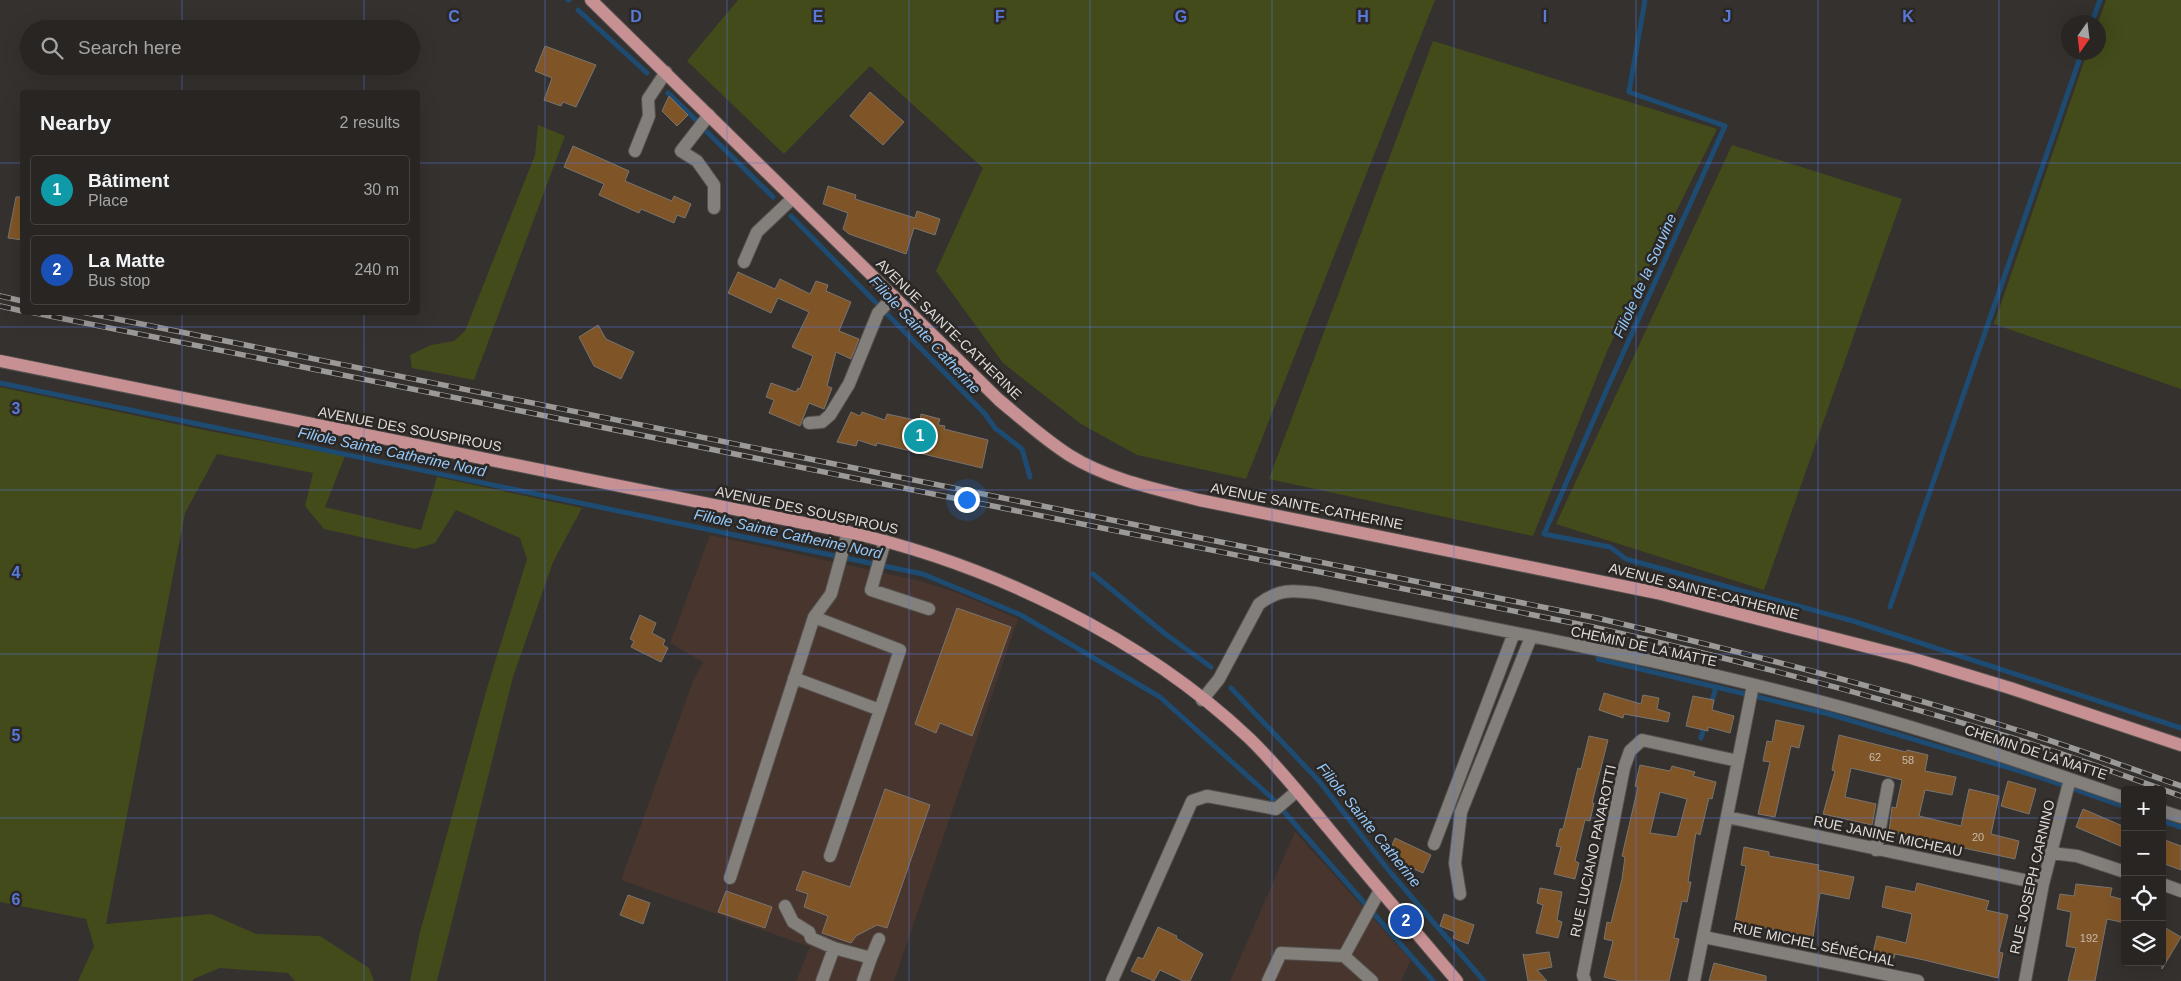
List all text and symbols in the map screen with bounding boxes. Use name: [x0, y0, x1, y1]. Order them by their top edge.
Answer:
text: C: [448, 8, 460, 25]
text: D: [630, 8, 642, 25]
text: E: [813, 8, 824, 25]
text: F: [995, 8, 1005, 25]
text: G: [1175, 8, 1187, 25]
text: H: [1357, 8, 1369, 25]
text: I: [1543, 8, 1547, 25]
text: J: [1723, 8, 1731, 25]
text: K: [1902, 8, 1914, 25]
north arrow: [2061, 15, 2106, 60]
search box: [20, 20, 420, 75]
icon: search: [38, 34, 66, 62]
text: Search here: [78, 37, 182, 58]
text: Nearby: [40, 111, 111, 134]
text: 2 results: [340, 114, 400, 131]
text: Bâtiment: [88, 170, 169, 191]
text: 1: [53, 181, 61, 198]
text: 30 m: [363, 181, 399, 198]
text: Place: [88, 192, 128, 209]
water label: Filiole de la Souvine: [1609, 211, 1680, 341]
text: La Matte: [88, 250, 165, 271]
street label: AVENUE SAINTE-CATHERINE: [873, 255, 1025, 403]
text: 2: [53, 261, 61, 278]
text: 240 m: [355, 261, 399, 278]
text: Bus stop: [88, 272, 150, 289]
water label: Filiole Sainte Catherine: [866, 272, 984, 397]
text: 3: [12, 400, 21, 417]
street label: AVENUE DES SOUSPIROUS: [317, 403, 503, 455]
pin: 1: [904, 417, 936, 455]
water label: Filiole Sainte Catherine Nord: [297, 423, 488, 480]
street label: AVENUE SAINTE-CATHERINE: [1210, 479, 1404, 533]
street label: AVENUE DES SOUSPIROUS: [714, 483, 900, 537]
your location: [954, 487, 980, 513]
water label: Filiole Sainte Catherine Nord: [693, 505, 884, 562]
street label: AVENUE SAINTE-CATHERINE: [1607, 560, 1801, 622]
text: 4: [12, 564, 21, 581]
street label: CHEMIN DE LA MATTE: [1569, 623, 1719, 669]
street label: CHEMIN DE LA MATTE: [1963, 721, 2109, 783]
text: 5: [12, 727, 21, 744]
house number: 62: [1869, 751, 1881, 763]
house number: 58: [1902, 754, 1914, 766]
water label: Filiole Sainte Catherine: [1314, 759, 1425, 890]
street label: RUE LUCIANO PAVAROTTI: [1567, 763, 1619, 939]
map controls: [2121, 786, 2166, 966]
button: +: [2121, 786, 2166, 831]
street label: RUE JOSEPH CARNINO: [2006, 798, 2058, 956]
street label: RUE JANINE MICHEAU: [1812, 812, 1964, 860]
house number: 20: [1972, 831, 1984, 843]
button: −: [2121, 831, 2166, 876]
button: locate: [2121, 876, 2166, 921]
text: 6: [12, 891, 21, 908]
pin: 2: [1390, 902, 1422, 940]
street label: RUE MICHEL SÉNÉCHAL: [1732, 919, 1897, 969]
button: layers: [2121, 921, 2166, 966]
house number: 192: [2080, 932, 2098, 944]

